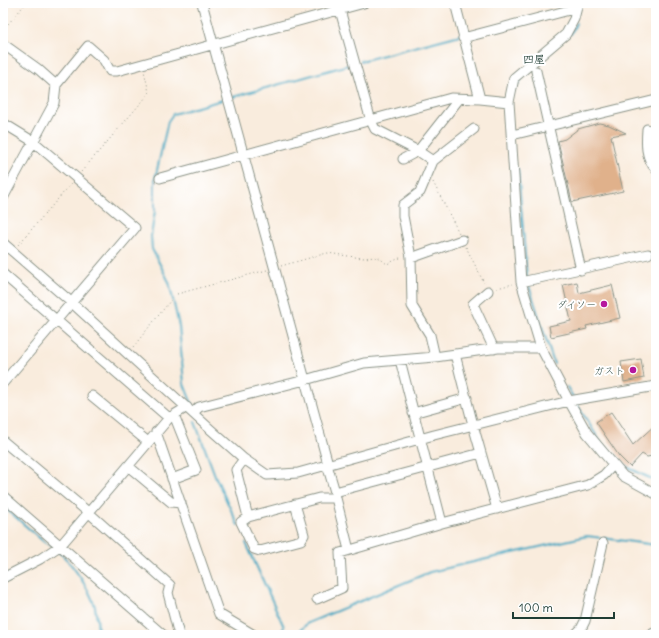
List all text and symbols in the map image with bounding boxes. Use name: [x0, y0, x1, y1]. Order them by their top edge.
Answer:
district label: 四屋: [523, 52, 545, 66]
place label: ダイソー: [557, 298, 596, 311]
marker: ダイソー: [599, 299, 609, 309]
place label: ガスト: [594, 364, 625, 377]
marker: ガスト: [628, 365, 638, 375]
scale bar: [513, 594, 614, 620]
text: 100 m: [519, 600, 553, 615]

